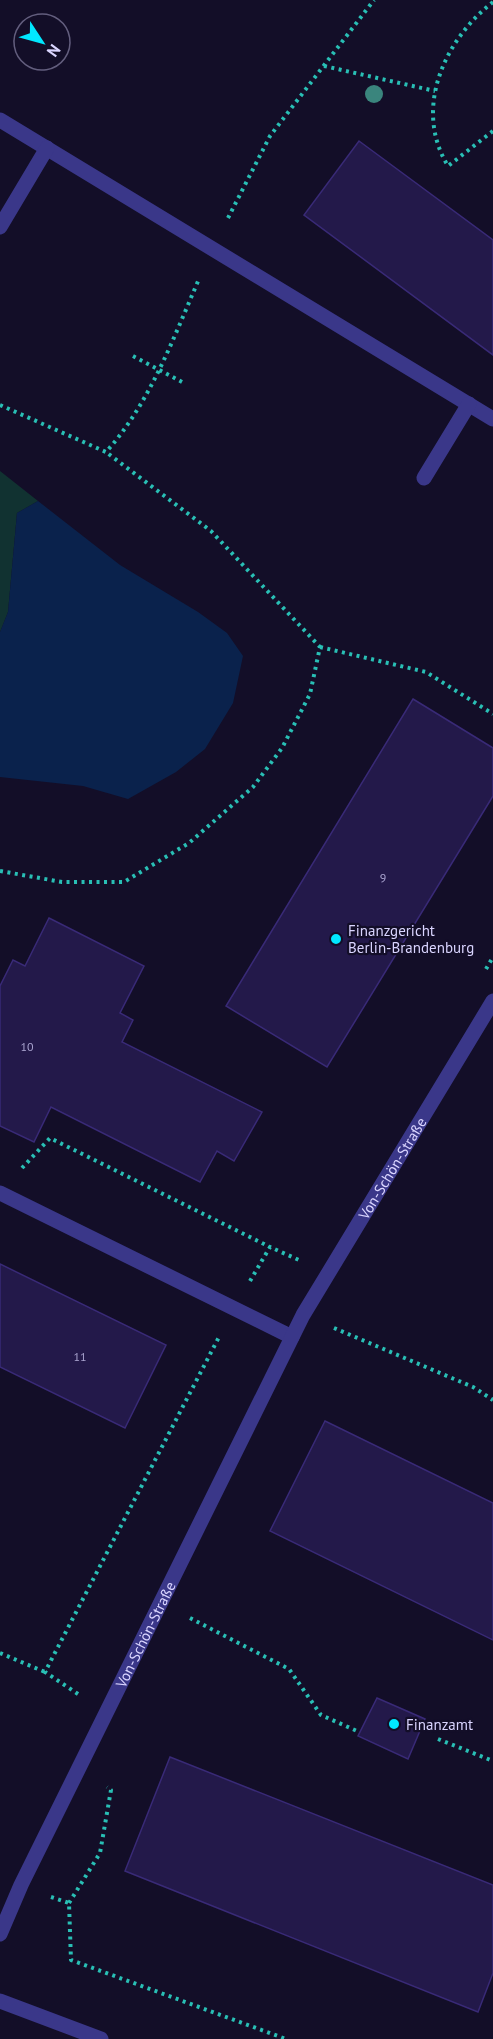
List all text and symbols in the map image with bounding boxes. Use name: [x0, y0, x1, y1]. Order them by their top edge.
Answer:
north arrow: [12, 12, 72, 72]
text: N: [43, 41, 65, 61]
house number: 9: [380, 870, 386, 885]
place label: Finanzgericht Berlin-Brandenburg: [348, 921, 474, 957]
marker: Finanzgericht Berlin-Brandenburg: [329, 932, 343, 946]
house number: 10: [20, 1039, 34, 1054]
street label: Von-Schön-Straße: [353, 1113, 430, 1223]
house number: 11: [73, 1349, 87, 1364]
street label: Von-Schön-Straße: [110, 1578, 179, 1691]
place label: Finanzamt: [406, 1715, 473, 1734]
marker: Finanzamt: [387, 1717, 401, 1731]

